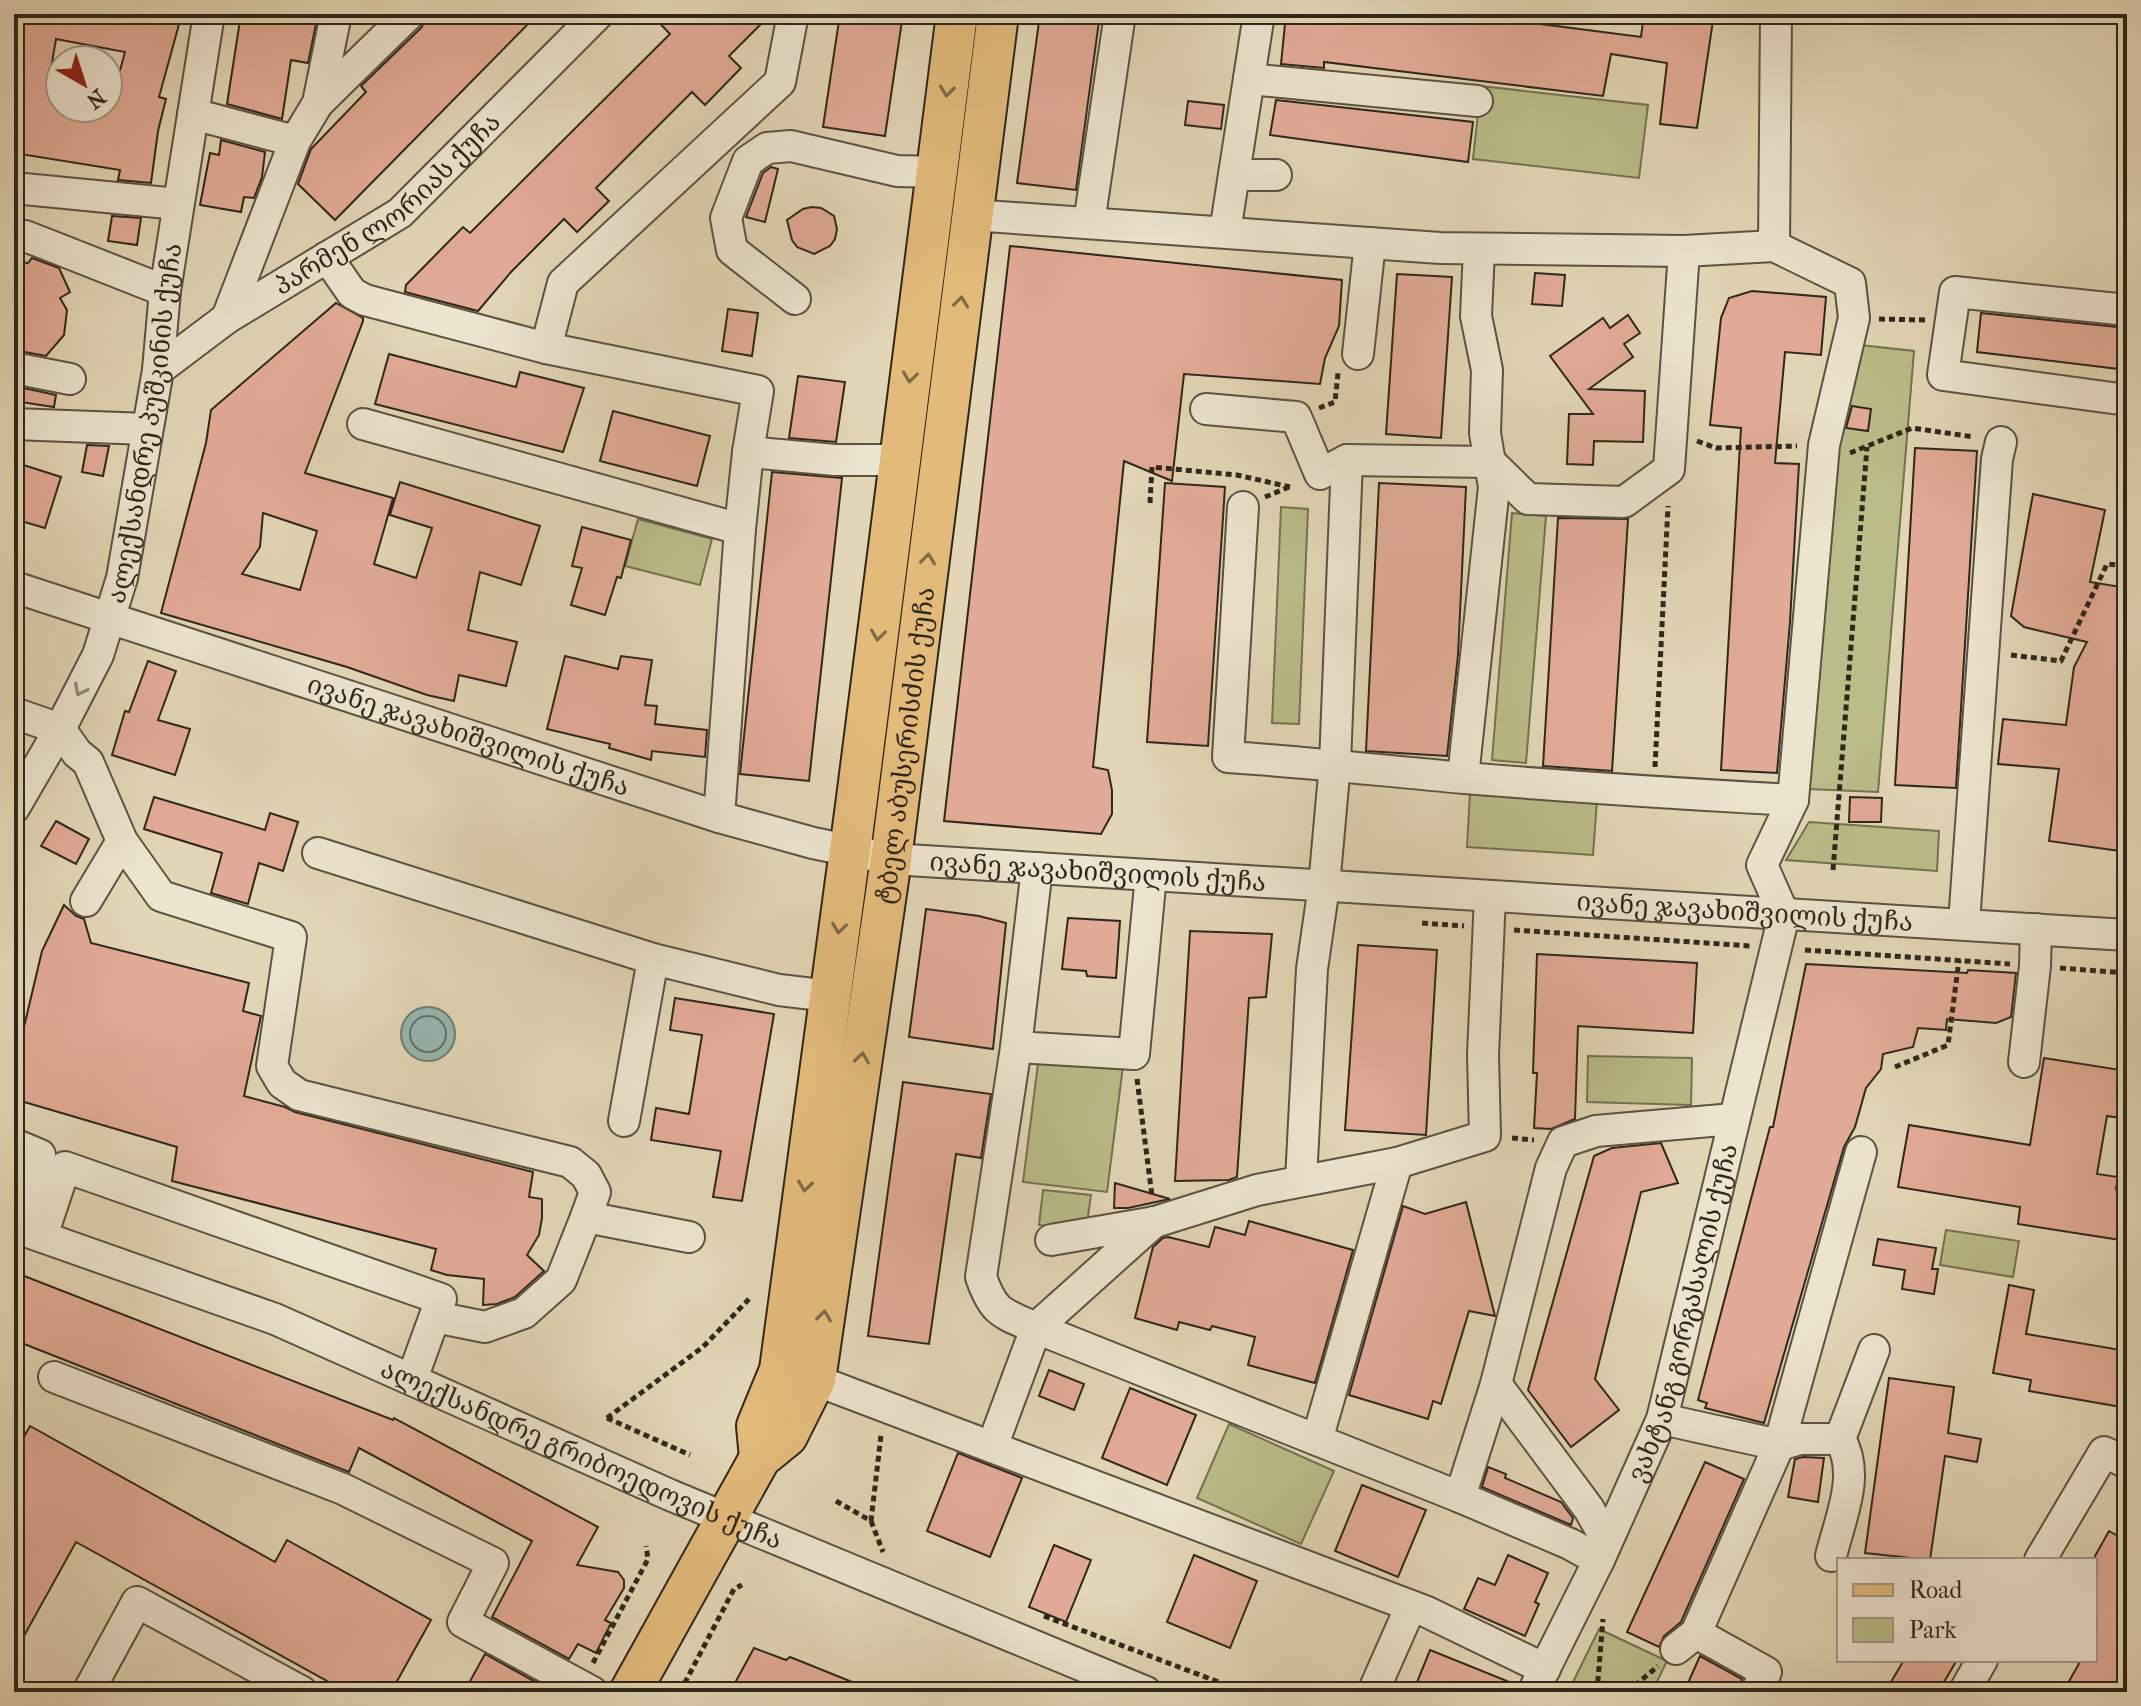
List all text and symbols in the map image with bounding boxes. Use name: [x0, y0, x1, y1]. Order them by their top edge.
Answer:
north arrow: [44, 44, 124, 124]
text: N: [81, 83, 111, 114]
one-way arrow: [939, 84, 956, 98]
street label: პარმენ ლორიას ქუჩა: [268, 107, 507, 302]
street label: ალექსანდრე პუშკინის ქუჩა: [100, 241, 188, 607]
one-way arrow: [952, 295, 969, 308]
one-way arrow: [902, 371, 919, 384]
one-way arrow: [919, 553, 936, 566]
street label: ტბელ აბუსერისძის ქუჩა: [870, 585, 941, 906]
one-way arrow: [869, 629, 886, 642]
street label: ივანე ჯავახიშვილის ქუჩა: [303, 669, 633, 803]
one-way arrow: [75, 682, 90, 697]
street label: ივანე ჯავახიშვილის ქუჩა: [929, 846, 1267, 898]
street label: ივანე ჯავახიშვილის ქუჩა: [1575, 886, 1914, 938]
one-way arrow: [831, 921, 848, 935]
one-way arrow: [853, 1052, 870, 1065]
street label: ვახტანგ გორგასალის ქუჩა: [1621, 1141, 1744, 1487]
one-way arrow: [796, 1180, 813, 1193]
one-way arrow: [815, 1309, 832, 1323]
street label: ალექსანდრე გრიბოედოვის ქუჩა: [376, 1353, 787, 1556]
legend: [1837, 1558, 2097, 1662]
text: Road: [1909, 1576, 1963, 1604]
text: Park: [1909, 1616, 1957, 1644]

